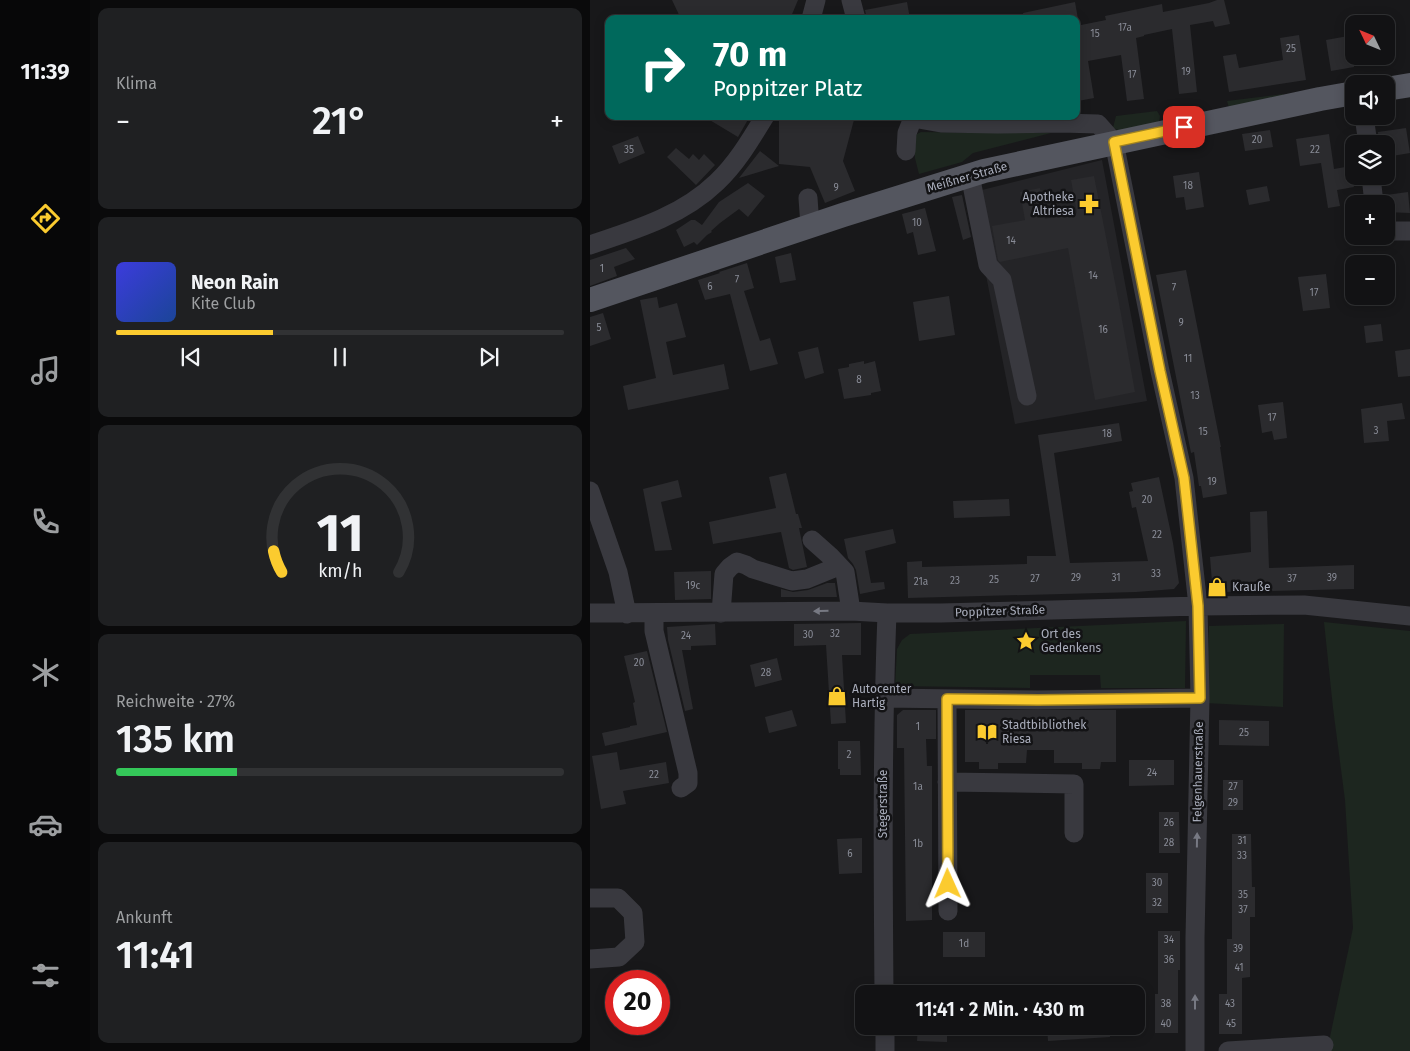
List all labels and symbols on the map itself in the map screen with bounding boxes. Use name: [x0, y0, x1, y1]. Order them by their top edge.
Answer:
north arrow: [1345, 15, 1395, 65]
house number: 17a: [1118, 22, 1132, 34]
house number: 15: [1090, 28, 1100, 40]
house number: 25: [1286, 43, 1296, 55]
house number: 19: [1181, 66, 1191, 78]
house number: 17: [1128, 69, 1137, 81]
pin: [1163, 106, 1205, 148]
house number: 20: [1252, 134, 1263, 146]
house number: 35: [624, 144, 634, 156]
house number: 22: [1310, 144, 1320, 156]
street label: Meißner Straße: [925, 159, 1009, 195]
house number: 18: [1183, 180, 1193, 192]
house number: 9: [833, 182, 839, 194]
place label: Apotheke Altriesa: [1023, 190, 1074, 218]
pharmacy icon: Apotheke Altriesa: [1078, 193, 1100, 215]
house number: 10: [912, 217, 922, 229]
house number: 14: [1006, 235, 1017, 247]
house number: 1: [600, 263, 604, 275]
house number: 14: [1088, 270, 1099, 282]
house number: 7: [735, 274, 740, 286]
house number: 6: [707, 281, 713, 293]
house number: 7: [1172, 282, 1177, 294]
house number: 17: [1310, 287, 1319, 299]
house number: 9: [1178, 317, 1184, 329]
house number: 5: [596, 322, 602, 334]
house number: 16: [1098, 324, 1108, 336]
house number: 11: [1184, 353, 1192, 365]
house number: 8: [856, 374, 862, 386]
house number: 13: [1190, 390, 1200, 402]
house number: 17: [1268, 412, 1277, 424]
house number: 3: [1374, 425, 1379, 437]
house number: 15: [1198, 426, 1208, 438]
house number: 18: [1102, 428, 1112, 440]
house number: 19: [1207, 476, 1217, 488]
house number: 20: [1142, 494, 1153, 506]
house number: 22: [1152, 529, 1162, 541]
house number: 33: [1151, 568, 1161, 580]
house number: 29: [1071, 572, 1081, 584]
house number: 31: [1111, 572, 1121, 584]
house number: 39: [1327, 572, 1337, 584]
house number: 27: [1030, 573, 1040, 585]
house number: 37: [1287, 573, 1297, 585]
house number: 25: [989, 574, 999, 586]
house number: 23: [950, 575, 960, 587]
house number: 21a: [914, 576, 928, 588]
shop icon: Krauße: [1206, 576, 1228, 598]
house number: 19c: [686, 580, 700, 592]
place label: Krauße: [1232, 580, 1270, 594]
street label: Poppitzer Straße: [955, 602, 1045, 620]
one-way arrow: [812, 608, 828, 616]
place label: Ort des Gedenkens: [1041, 627, 1101, 655]
house number: 32: [830, 628, 840, 640]
house number: 30: [803, 629, 814, 641]
house number: 24: [681, 630, 692, 642]
place icon: Ort des Gedenkens: [1015, 630, 1037, 652]
house number: 20: [634, 657, 645, 669]
house number: 28: [761, 667, 772, 679]
place label: Autocenter Hartig: [852, 682, 912, 710]
shop icon: Autocenter Hartig: [826, 685, 848, 707]
place label: Stadtbibliothek Riesa: [1002, 718, 1087, 746]
house number: 1: [916, 721, 920, 733]
library icon: Stadtbibliothek Riesa: [976, 721, 998, 743]
street label: Felgenhauerstraße: [1190, 721, 1206, 823]
house number: 25: [1239, 727, 1249, 739]
house number: 2: [847, 749, 852, 761]
house number: 24: [1147, 767, 1158, 779]
house number: 22: [649, 769, 659, 781]
street label: Stegerstraße: [876, 770, 890, 838]
house number: 1a: [913, 781, 923, 793]
house number: 27: [1228, 781, 1238, 793]
house number: 29: [1228, 797, 1238, 809]
house number: 26: [1164, 817, 1174, 829]
one-way arrow: [1193, 832, 1201, 848]
house number: 31: [1237, 835, 1247, 847]
house number: 28: [1164, 837, 1175, 849]
house number: 1b: [913, 838, 923, 850]
house number: 6: [847, 848, 853, 860]
house number: 33: [1237, 850, 1247, 862]
position arrow: [921, 857, 973, 909]
house number: 30: [1152, 877, 1163, 889]
house number: 35: [1238, 889, 1248, 901]
house number: 32: [1152, 897, 1162, 909]
house number: 37: [1238, 904, 1248, 916]
house number: 34: [1164, 934, 1175, 946]
house number: 1d: [959, 938, 969, 950]
house number: 39: [1233, 943, 1243, 955]
house number: 36: [1164, 954, 1174, 966]
house number: 41: [1234, 962, 1244, 974]
speed limit sign: 20: [605, 970, 670, 1035]
one-way arrow: [1191, 994, 1199, 1010]
house number: 38: [1161, 998, 1172, 1010]
house number: 43: [1225, 998, 1235, 1010]
house number: 40: [1161, 1018, 1172, 1030]
house number: 45: [1226, 1018, 1236, 1030]

